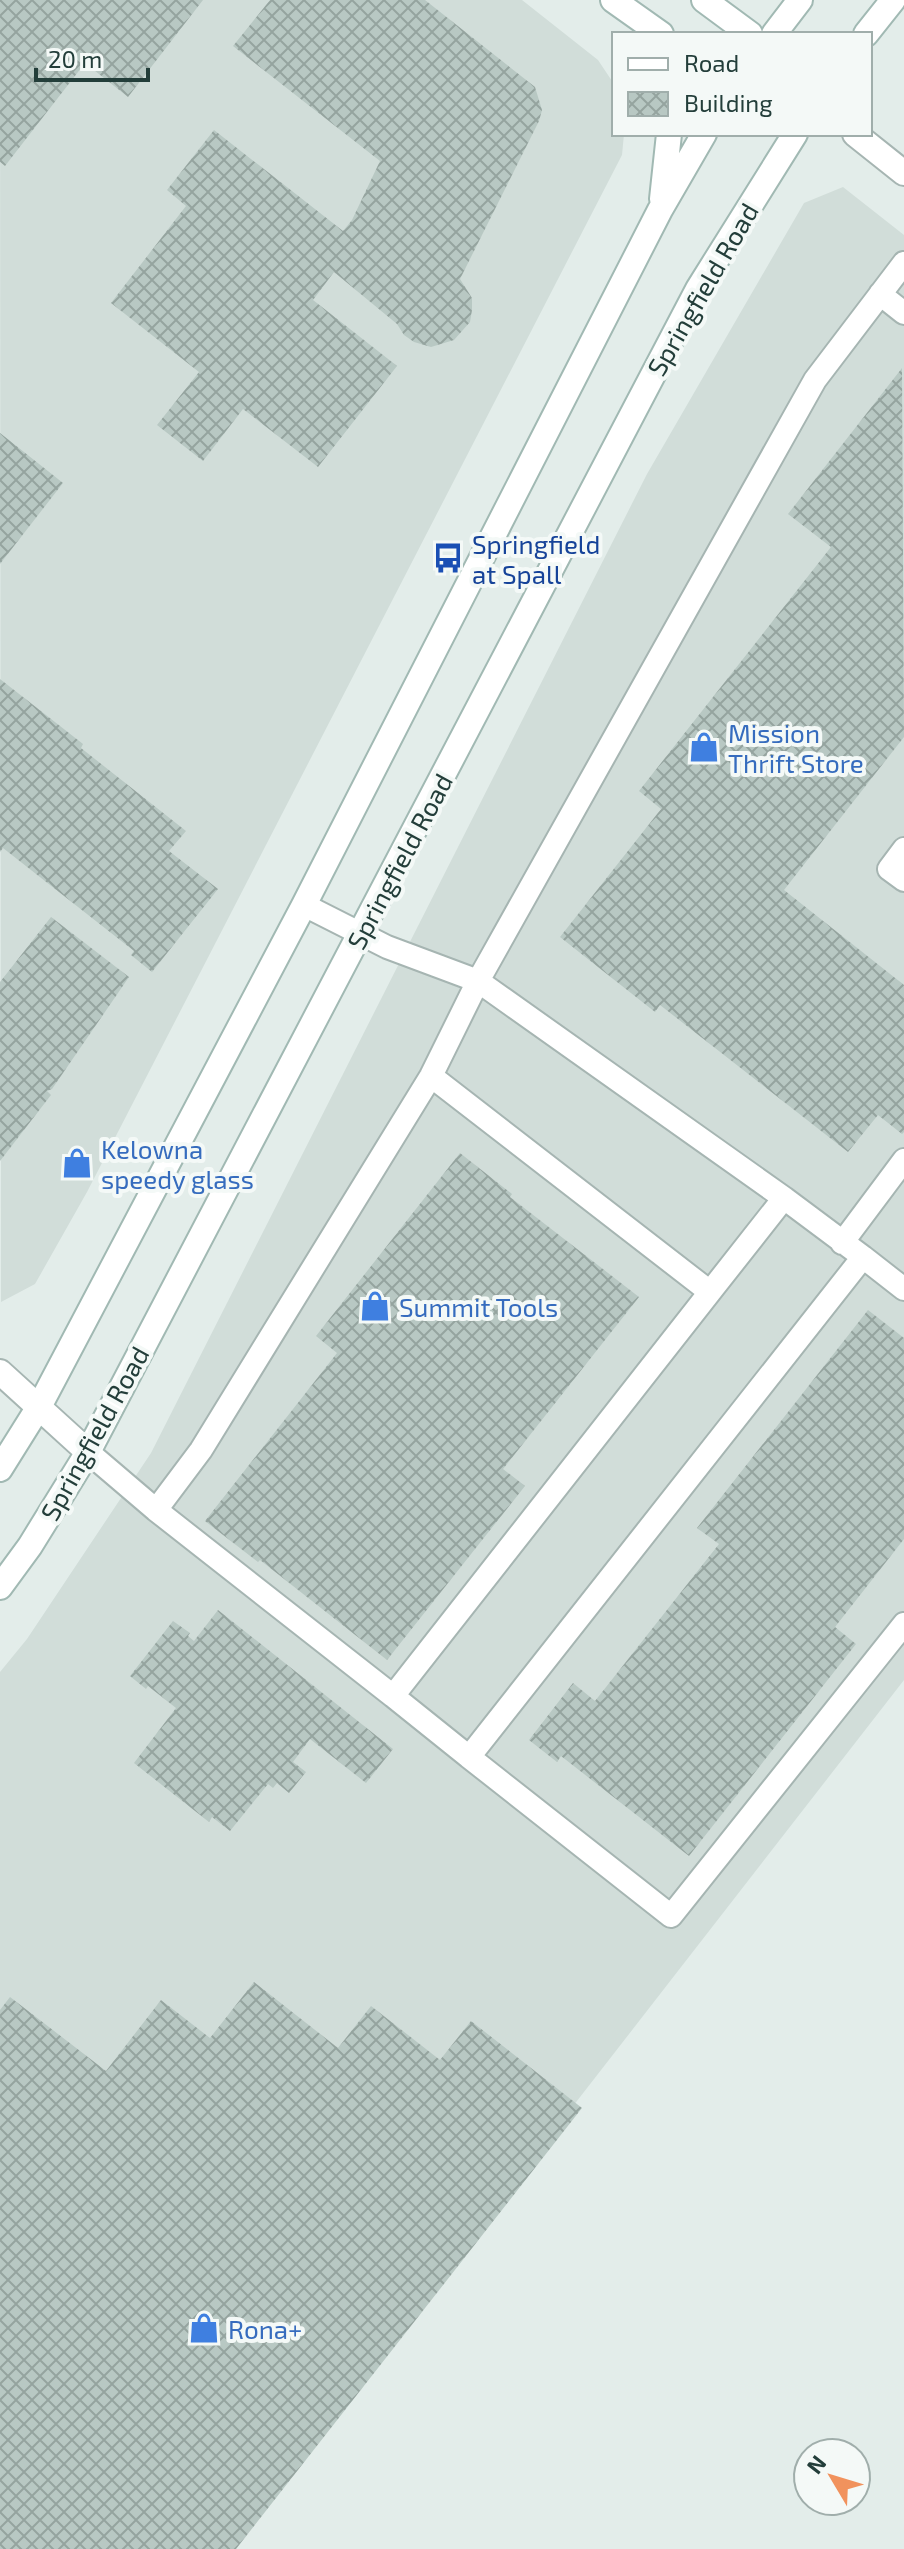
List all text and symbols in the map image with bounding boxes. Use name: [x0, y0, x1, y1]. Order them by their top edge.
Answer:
scale bar: [36, 32, 148, 82]
legend: [612, 32, 872, 136]
text: 20 m: [48, 44, 102, 73]
text: Road: [684, 48, 739, 77]
text: Building: [684, 88, 773, 117]
street label: Springfield Road: [640, 197, 764, 381]
place label: Springfield at Spall: [472, 528, 601, 589]
bus stop icon: Springfield at Spall: [431, 541, 465, 575]
place label: Mission Thrift Store: [728, 717, 864, 778]
shop icon: Mission Thrift Store: [687, 730, 721, 764]
street label: Springfield Road: [340, 768, 458, 954]
place label: Kelowna speedy glass: [101, 1133, 254, 1194]
shop icon: Kelowna speedy glass: [60, 1146, 94, 1180]
shop icon: Summit Tools: [358, 1289, 392, 1323]
place label: Summit Tools: [399, 1291, 558, 1322]
street label: Springfield Road: [33, 1341, 155, 1525]
shop icon: Rona+: [187, 2311, 221, 2345]
place label: Rona+: [228, 2313, 302, 2344]
north arrow: [792, 2437, 872, 2517]
text: N: [800, 2450, 831, 2478]

